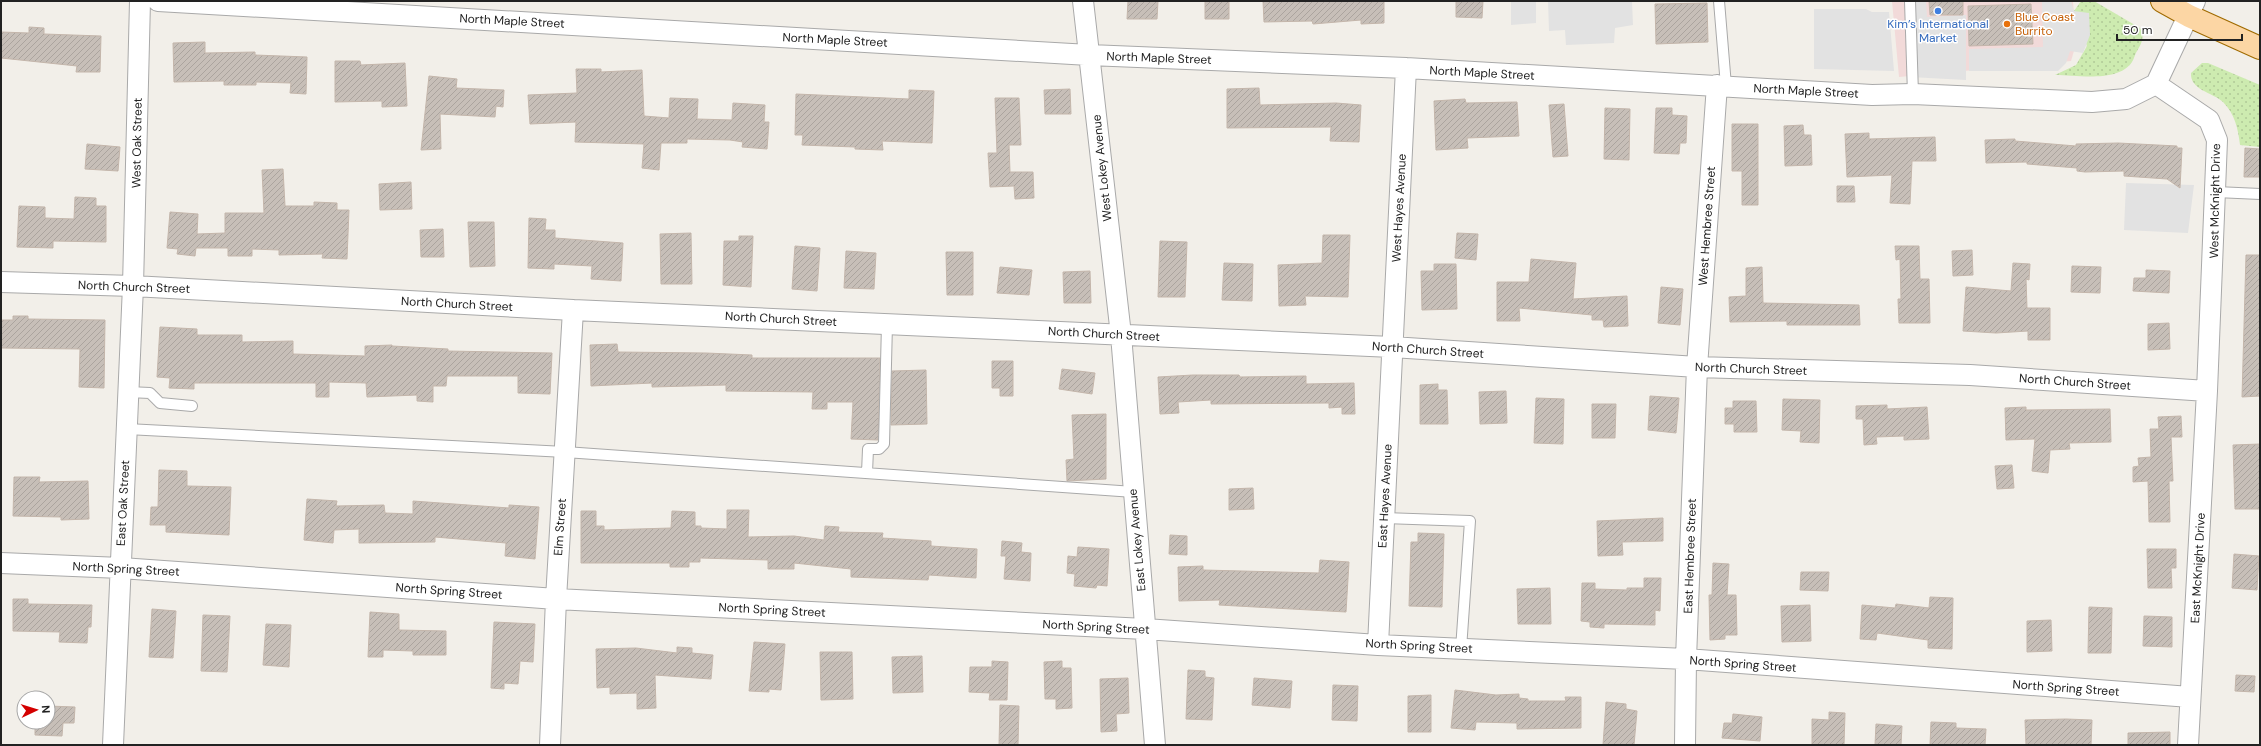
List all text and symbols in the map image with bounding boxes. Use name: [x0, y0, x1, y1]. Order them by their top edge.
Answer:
marker: Kim’s International Market: [1933, 6, 1943, 16]
place label: Blue Coast Burrito: [2015, 9, 2075, 39]
street label: North Maple Street: [459, 10, 565, 32]
place label: Kim’s International Market: [1887, 16, 1989, 46]
scale bar: [2117, 16, 2242, 42]
marker: Blue Coast Burrito: [2002, 19, 2012, 29]
text: 50 m: [2123, 22, 2152, 38]
street label: North Maple Street: [782, 29, 888, 51]
street label: North Maple Street: [1106, 48, 1212, 68]
street label: North Maple Street: [1429, 62, 1535, 84]
street label: North Maple Street: [1753, 80, 1859, 102]
street label: West Oak Street: [128, 97, 146, 188]
street label: West Lokey Avenue: [1088, 114, 1116, 222]
street label: West McKnight Drive: [2206, 143, 2224, 259]
street label: West Hayes Avenue: [1388, 153, 1410, 263]
street label: West Hembree Street: [1695, 165, 1719, 286]
street label: North Church Street: [78, 277, 191, 297]
street label: North Church Street: [401, 293, 514, 315]
street label: North Church Street: [725, 308, 838, 330]
street label: North Church Street: [1048, 323, 1161, 345]
street label: North Church Street: [1371, 338, 1485, 362]
street label: North Church Street: [1695, 359, 1808, 379]
street label: North Church Street: [2018, 370, 2132, 394]
street label: East Hayes Avenue: [1374, 443, 1396, 549]
street label: East Oak Street: [113, 459, 133, 546]
street label: East Lokey Avenue: [1125, 488, 1149, 592]
street label: Elm Street: [550, 498, 570, 556]
street label: East Hembree Street: [1680, 498, 1700, 614]
street label: East McKnight Drive: [2187, 512, 2209, 624]
street label: North Spring Street: [72, 558, 180, 580]
street label: North Spring Street: [395, 579, 503, 603]
street label: North Spring Street: [718, 599, 826, 621]
street label: North Spring Street: [1042, 616, 1150, 638]
street label: North Spring Street: [1365, 635, 1473, 657]
street label: North Spring Street: [1689, 652, 1797, 676]
street label: North Spring Street: [2012, 676, 2120, 700]
north arrow: [16, 690, 56, 730]
text: N: [39, 705, 53, 714]

